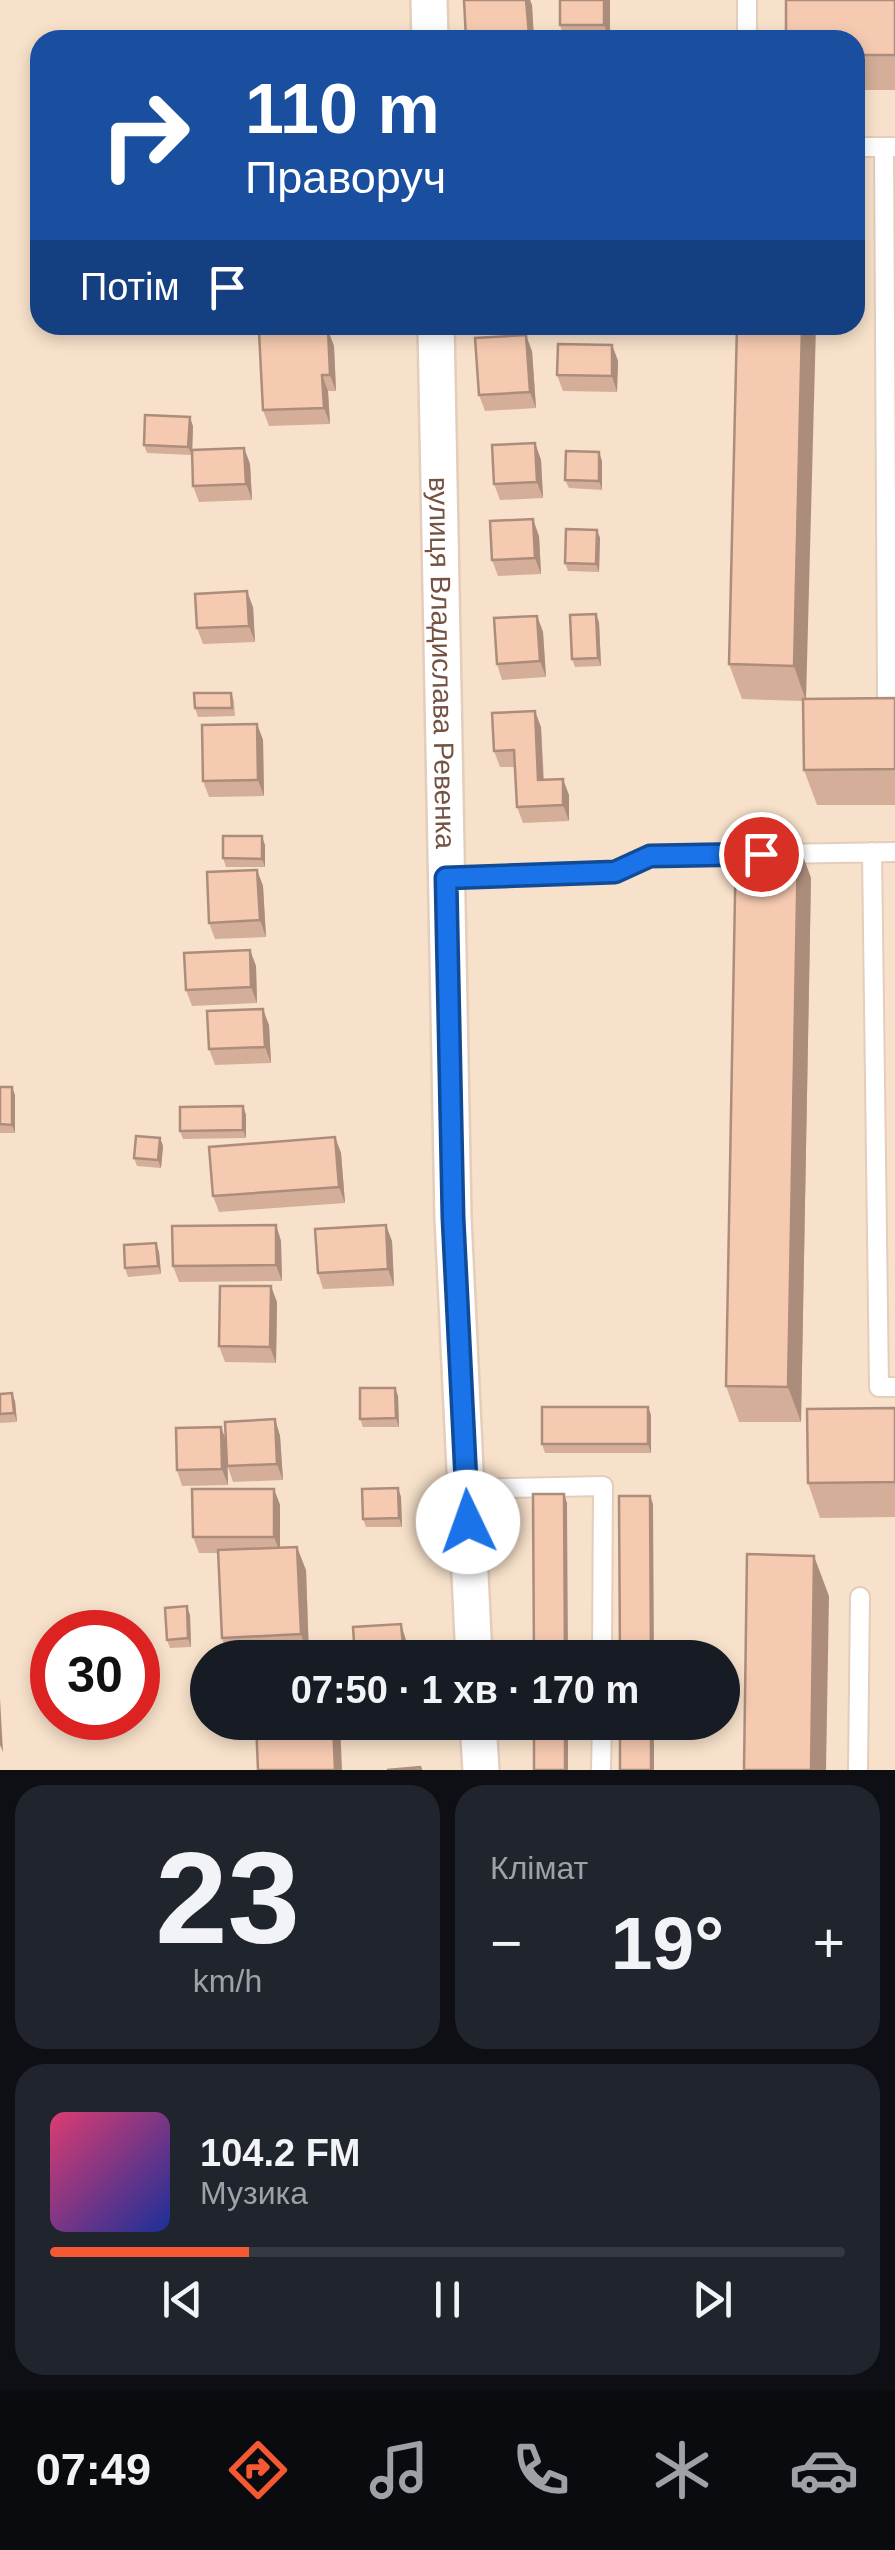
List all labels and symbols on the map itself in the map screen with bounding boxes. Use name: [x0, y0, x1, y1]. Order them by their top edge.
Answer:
street label: вулиця Владислава Ревенка: [423, 477, 461, 850]
pin: [719, 812, 804, 897]
position arrow: [416, 1470, 520, 1574]
speed limit sign: 30: [30, 1610, 160, 1740]

